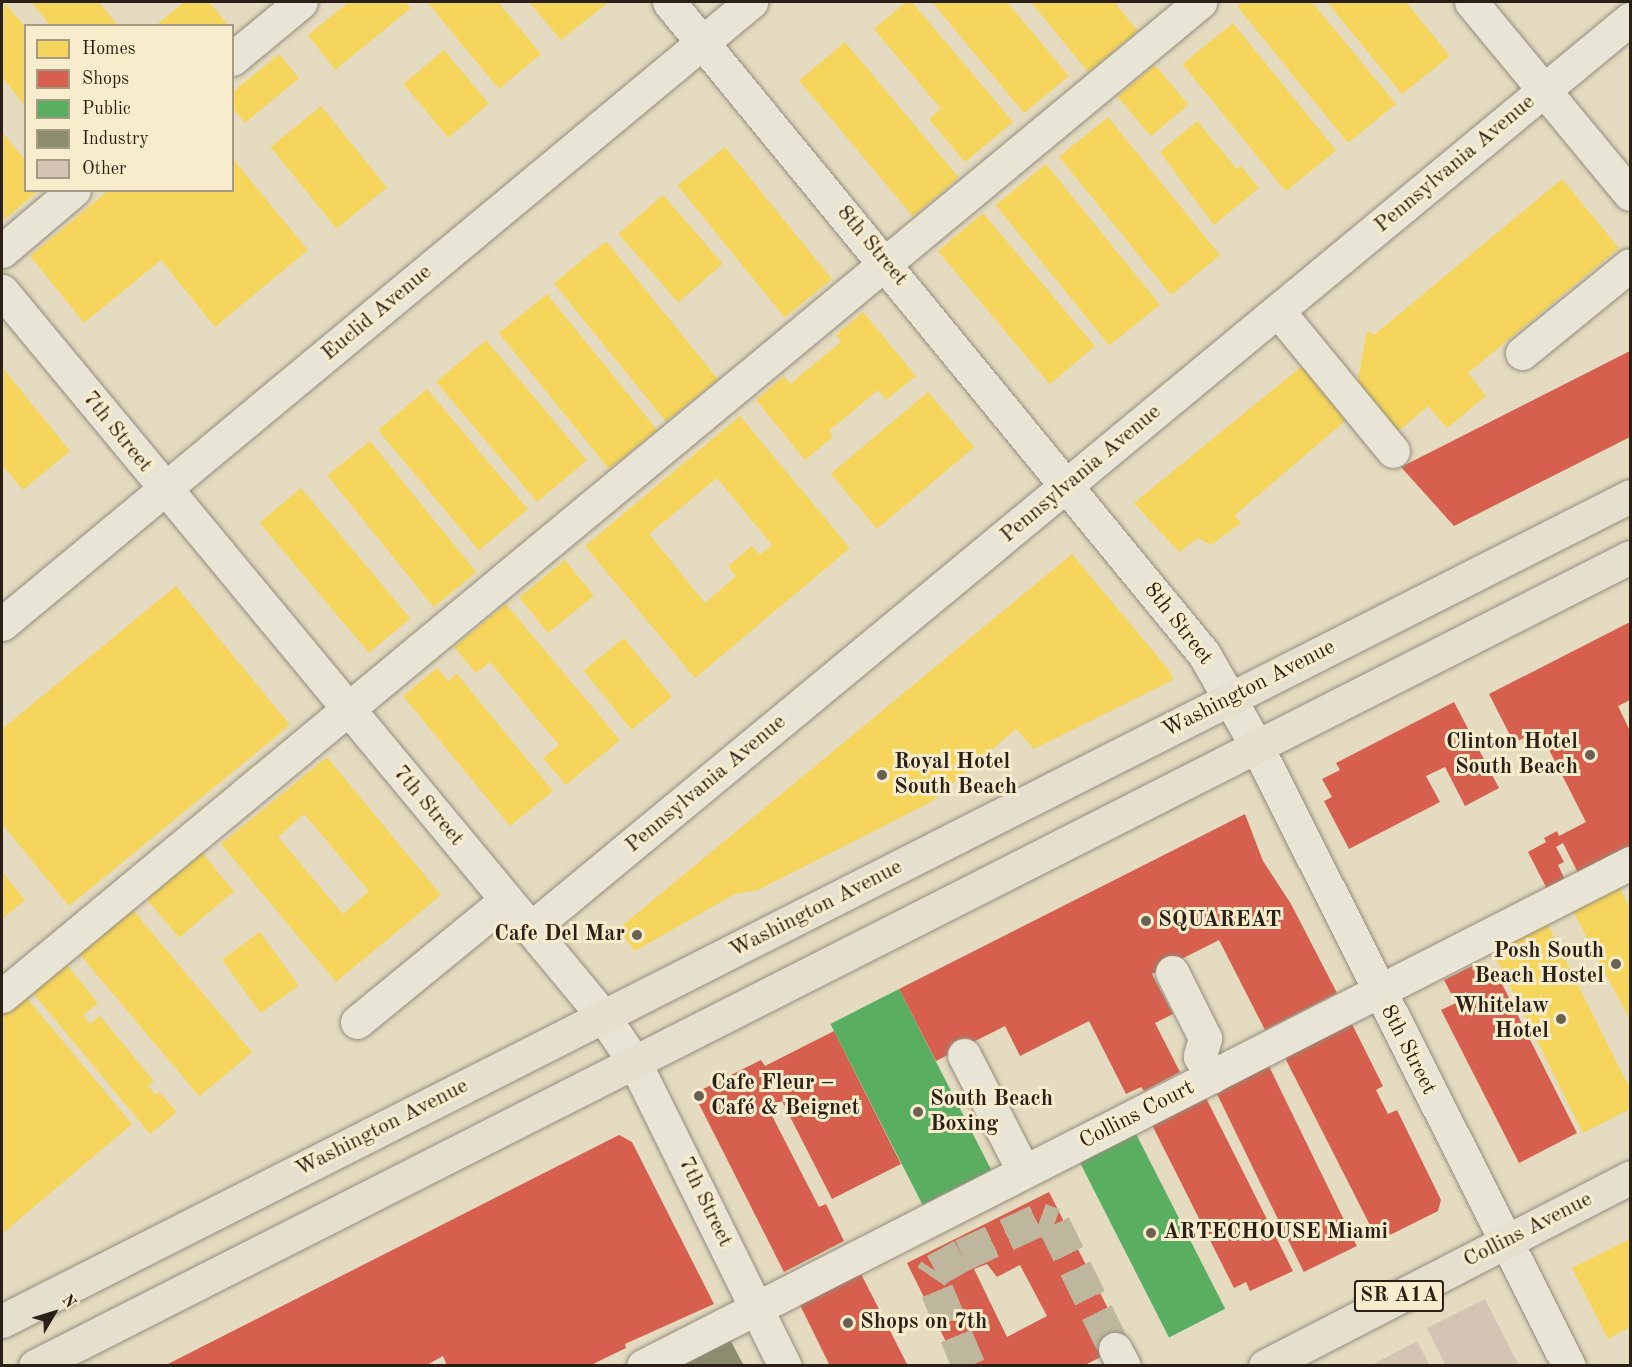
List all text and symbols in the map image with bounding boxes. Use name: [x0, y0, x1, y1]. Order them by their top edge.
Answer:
legend: [24, 24, 234, 192]
text: Homes: [82, 40, 136, 58]
text: Shops: [82, 70, 129, 88]
street label: Pennsylvania Avenue: [1369, 89, 1541, 239]
text: Public: [82, 100, 131, 118]
text: Industry: [82, 130, 149, 148]
text: Other: [82, 160, 126, 178]
street label: 8th Street: [831, 200, 913, 292]
street label: Euclid Avenue: [316, 259, 438, 367]
street label: 7th Street: [76, 386, 158, 478]
street label: Pennsylvania Avenue: [995, 399, 1167, 549]
street label: 8th Street: [1138, 578, 1218, 670]
street label: Washington Avenue: [1158, 634, 1340, 744]
street label: Pennsylvania Avenue: [620, 709, 792, 859]
place label: Clinton Hotel South Beach: [1446, 729, 1578, 780]
marker: Clinton Hotel South Beach: [1583, 748, 1597, 762]
place label: Royal Hotel South Beach: [894, 749, 1017, 800]
street label: 7th Street: [387, 760, 469, 852]
marker: Royal Hotel South Beach: [875, 768, 889, 782]
street label: Washington Avenue: [725, 854, 907, 964]
place label: SQUAREAT: [1158, 908, 1281, 934]
marker: SQUAREAT: [1139, 914, 1153, 928]
place label: Cafe Del Mar: [494, 922, 625, 948]
marker: Cafe Del Mar: [630, 928, 644, 942]
place label: Posh South Beach Hostel: [1474, 938, 1604, 990]
marker: Posh South Beach Hostel: [1609, 957, 1623, 971]
place label: Whitelaw Hotel: [1454, 993, 1549, 1044]
street label: 8th Street: [1374, 1001, 1442, 1099]
marker: Whitelaw Hotel: [1554, 1012, 1568, 1026]
place label: Cafe Fleur – Café & Beignet: [711, 1070, 860, 1122]
street label: Washington Avenue: [291, 1073, 473, 1183]
street label: Collins Court: [1075, 1075, 1199, 1155]
place label: South Beach Boxing: [930, 1086, 1053, 1138]
marker: Cafe Fleur – Café & Beignet: [692, 1089, 706, 1103]
marker: South Beach Boxing: [911, 1105, 925, 1119]
street label: 7th Street: [672, 1153, 738, 1251]
street label: Collins Avenue: [1459, 1186, 1597, 1274]
place label: ARTECHOUSE Miami: [1163, 1220, 1388, 1246]
marker: ARTECHOUSE Miami: [1144, 1226, 1158, 1240]
road number: SR A1A: [1352, 1278, 1446, 1314]
north arrow: [24, 1283, 84, 1343]
text: N: [58, 1292, 78, 1312]
place label: Shops on 7th: [860, 1310, 987, 1336]
marker: Shops on 7th: [841, 1316, 855, 1330]

